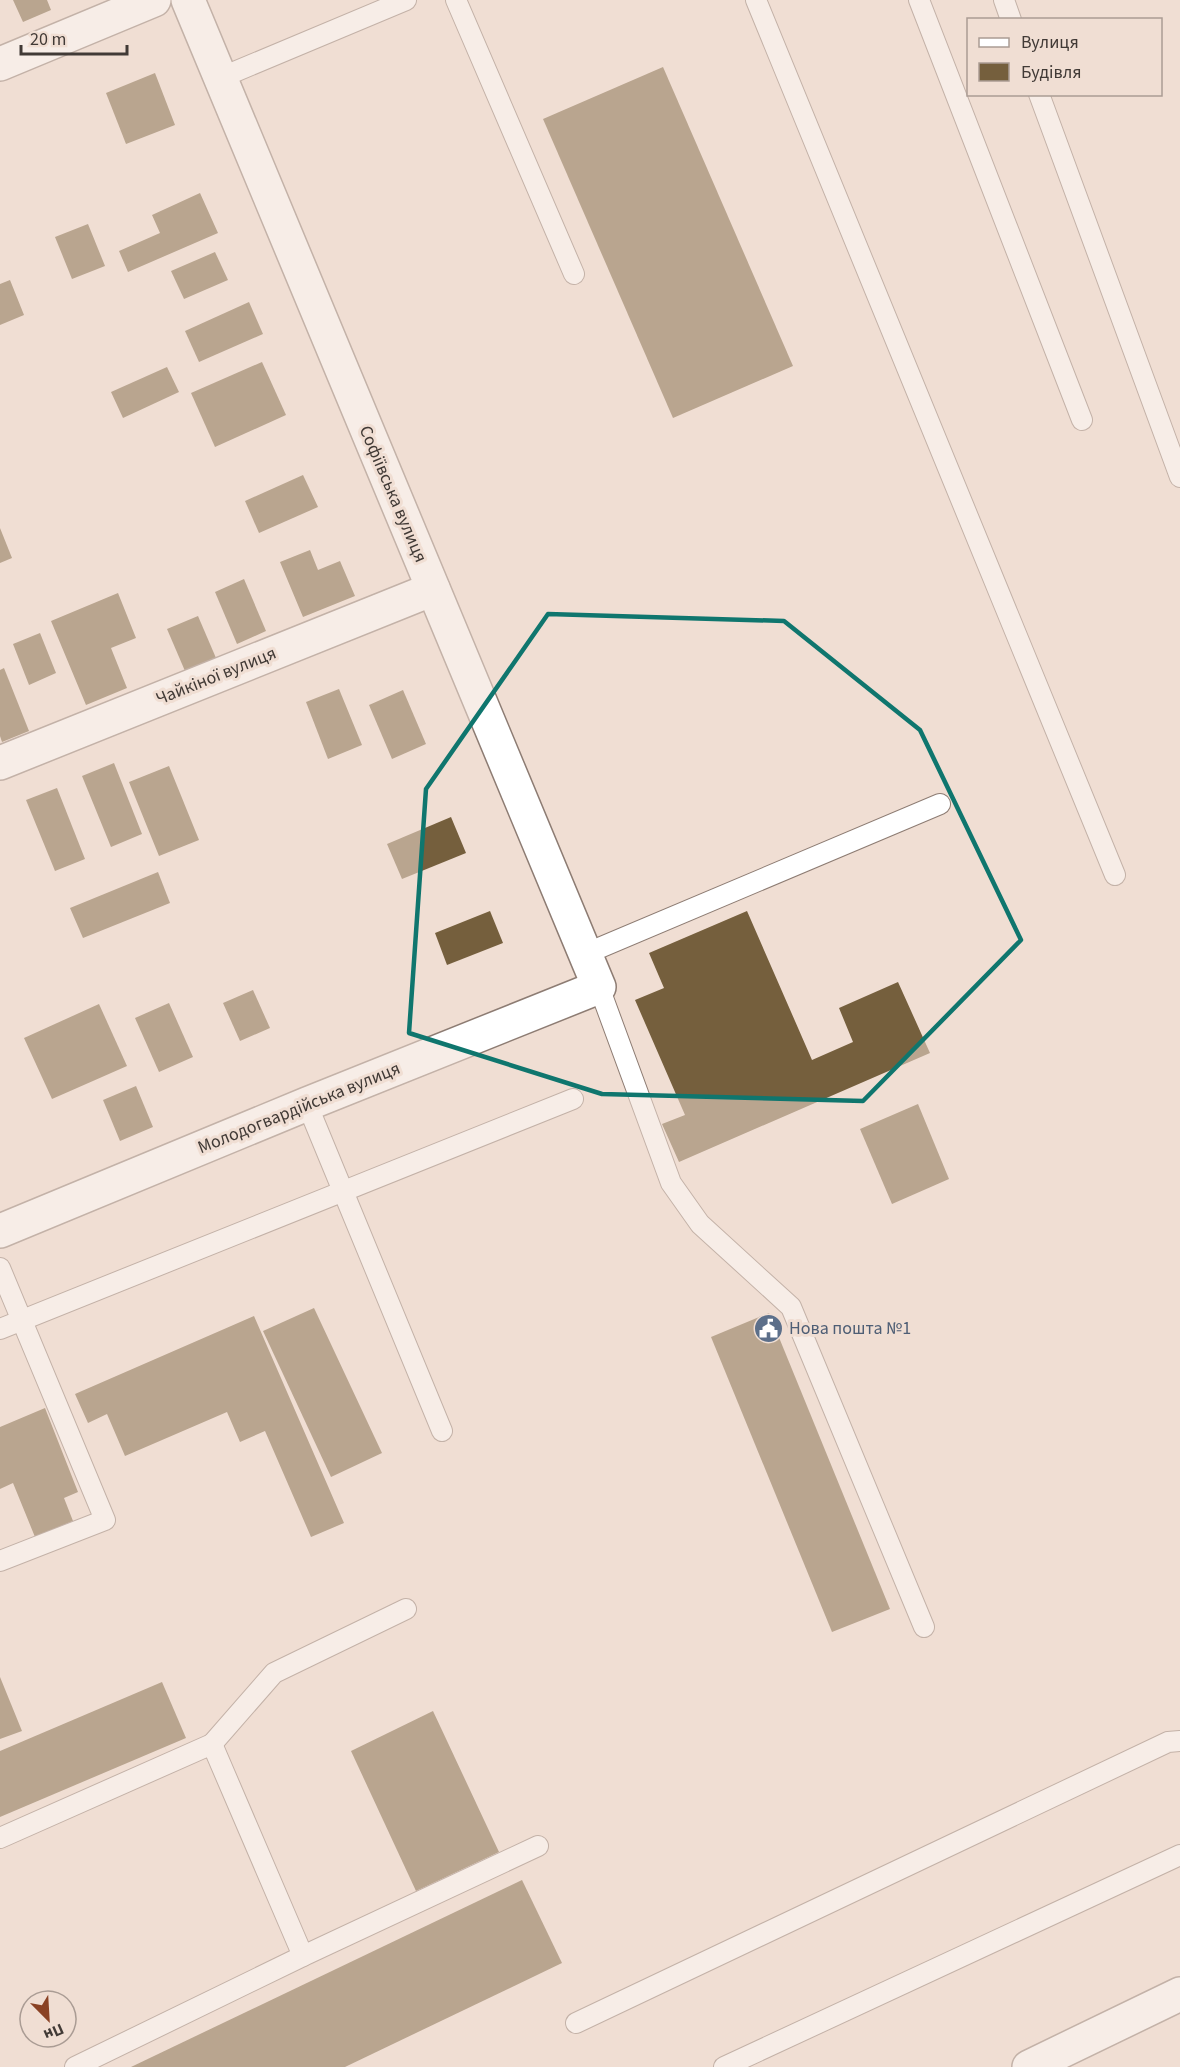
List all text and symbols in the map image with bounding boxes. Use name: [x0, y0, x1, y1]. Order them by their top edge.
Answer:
scale bar: [21, 18, 128, 56]
legend: [967, 18, 1162, 96]
text: 20 m: [30, 27, 66, 52]
text: Вулиця: [1021, 30, 1079, 55]
text: Будівля: [1021, 60, 1081, 85]
street label: Софіївська вулиця: [353, 422, 433, 566]
street label: Чайкіної вулиця: [152, 641, 280, 711]
street label: Молодогвардійська вулиця: [194, 1056, 404, 1160]
public building icon: Нова пошта №1: [752, 1312, 784, 1344]
place label: Нова пошта №1: [789, 1316, 911, 1341]
north arrow: [18, 1989, 78, 2049]
text: Пн: [40, 2018, 67, 2046]

